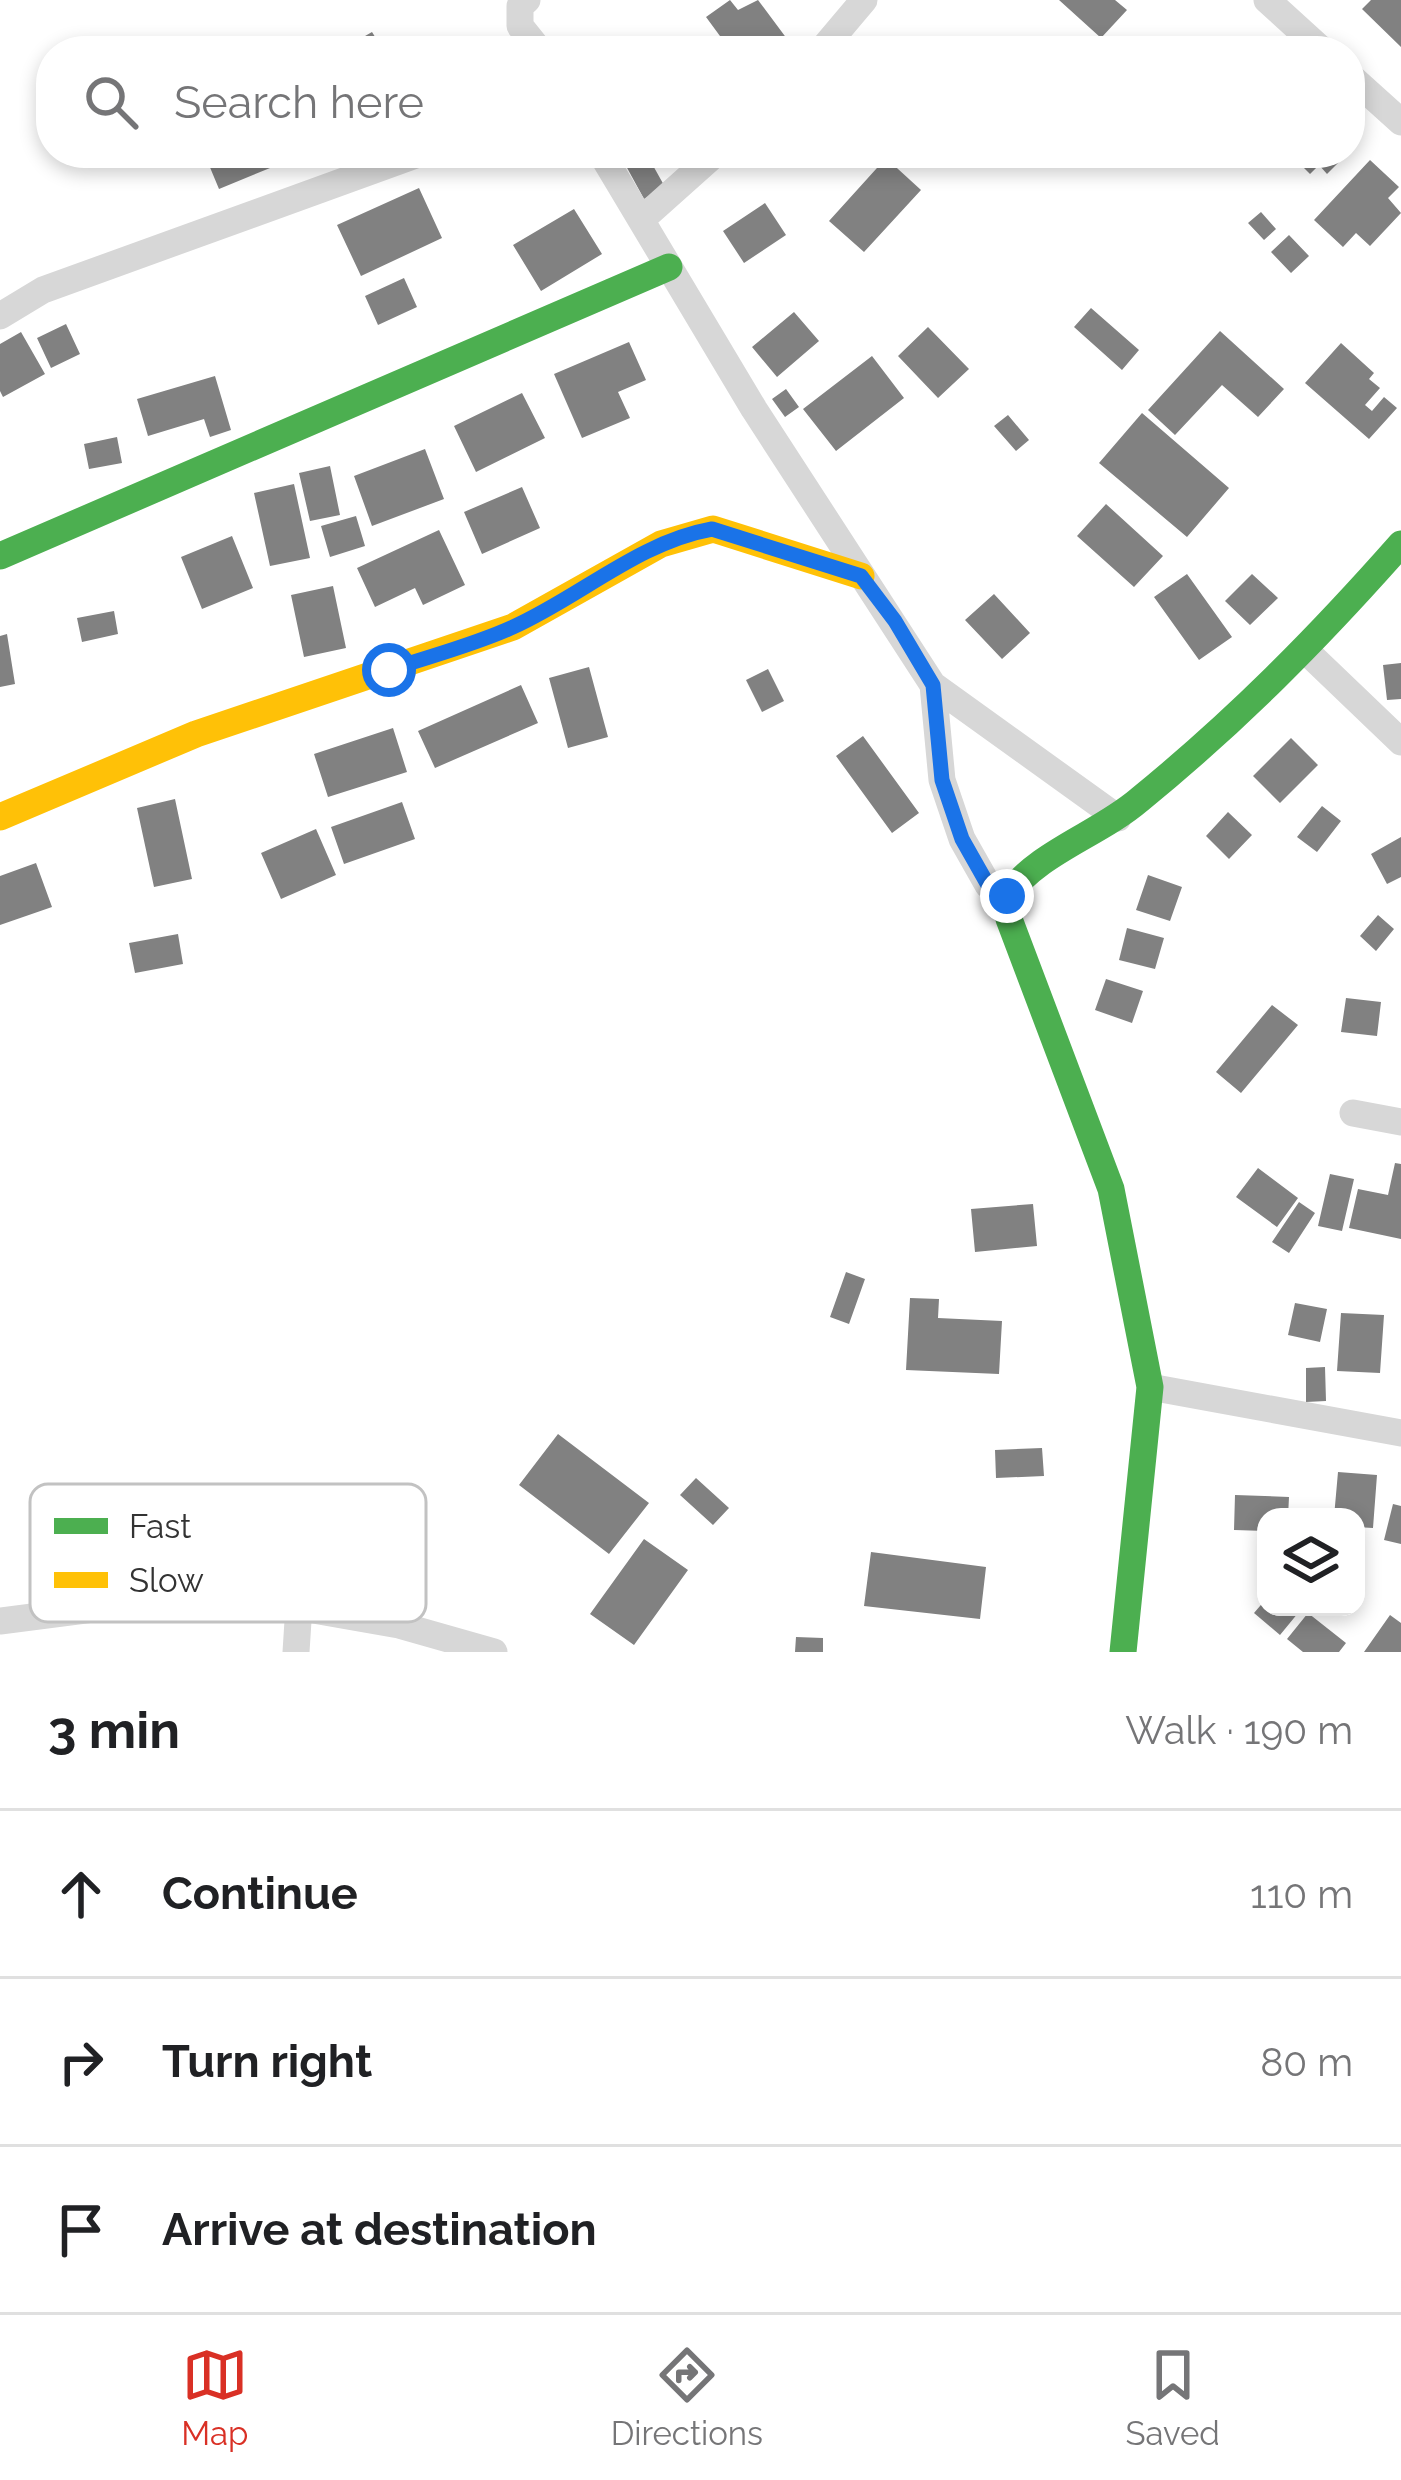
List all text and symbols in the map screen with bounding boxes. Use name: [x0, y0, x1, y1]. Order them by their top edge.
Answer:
search box: [36, 36, 1365, 168]
icon: search: [78, 69, 144, 135]
text: Search here: [174, 76, 424, 129]
route start: [362, 643, 416, 697]
route end: [980, 869, 1034, 923]
legend: [30, 1484, 426, 1622]
text: Fast: [129, 1507, 191, 1546]
map controls: [1257, 1508, 1365, 1616]
button: layers: [1257, 1508, 1365, 1616]
text: Slow: [129, 1561, 204, 1600]
text: 3 min: [48, 1700, 180, 1760]
text: Walk · 190 m: [1125, 1707, 1353, 1753]
icon: ahead: [48, 1861, 114, 1927]
text: Continue: [162, 1867, 358, 1920]
text: 110 m: [1250, 1871, 1353, 1917]
icon: right: [48, 2029, 114, 2095]
text: Turn right: [162, 2035, 372, 2088]
text: 80 m: [1260, 2039, 1353, 2085]
icon: arrive: [48, 2197, 114, 2263]
text: Arrive at destination: [162, 2203, 597, 2256]
tab: Map: [181, 2342, 248, 2453]
tab: Directions: [611, 2342, 763, 2453]
tab: Saved: [1125, 2342, 1220, 2453]

